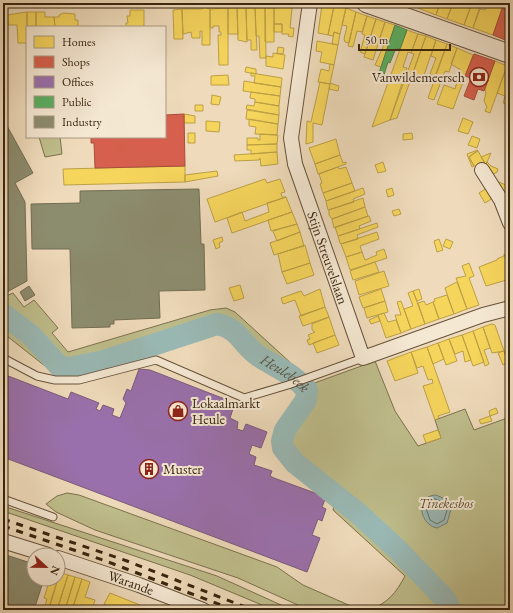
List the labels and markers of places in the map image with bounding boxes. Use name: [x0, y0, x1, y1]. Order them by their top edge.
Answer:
bank icon: Vanwildemeersch: [468, 66, 490, 88]
place label: Vanwildemeersch: [372, 68, 465, 86]
place label: Lokaalmarkt Heule: [192, 394, 261, 428]
shop icon: Lokaalmarkt Heule: [167, 400, 189, 422]
building icon: Muster: [138, 458, 160, 480]
place label: Muster: [163, 460, 202, 478]

